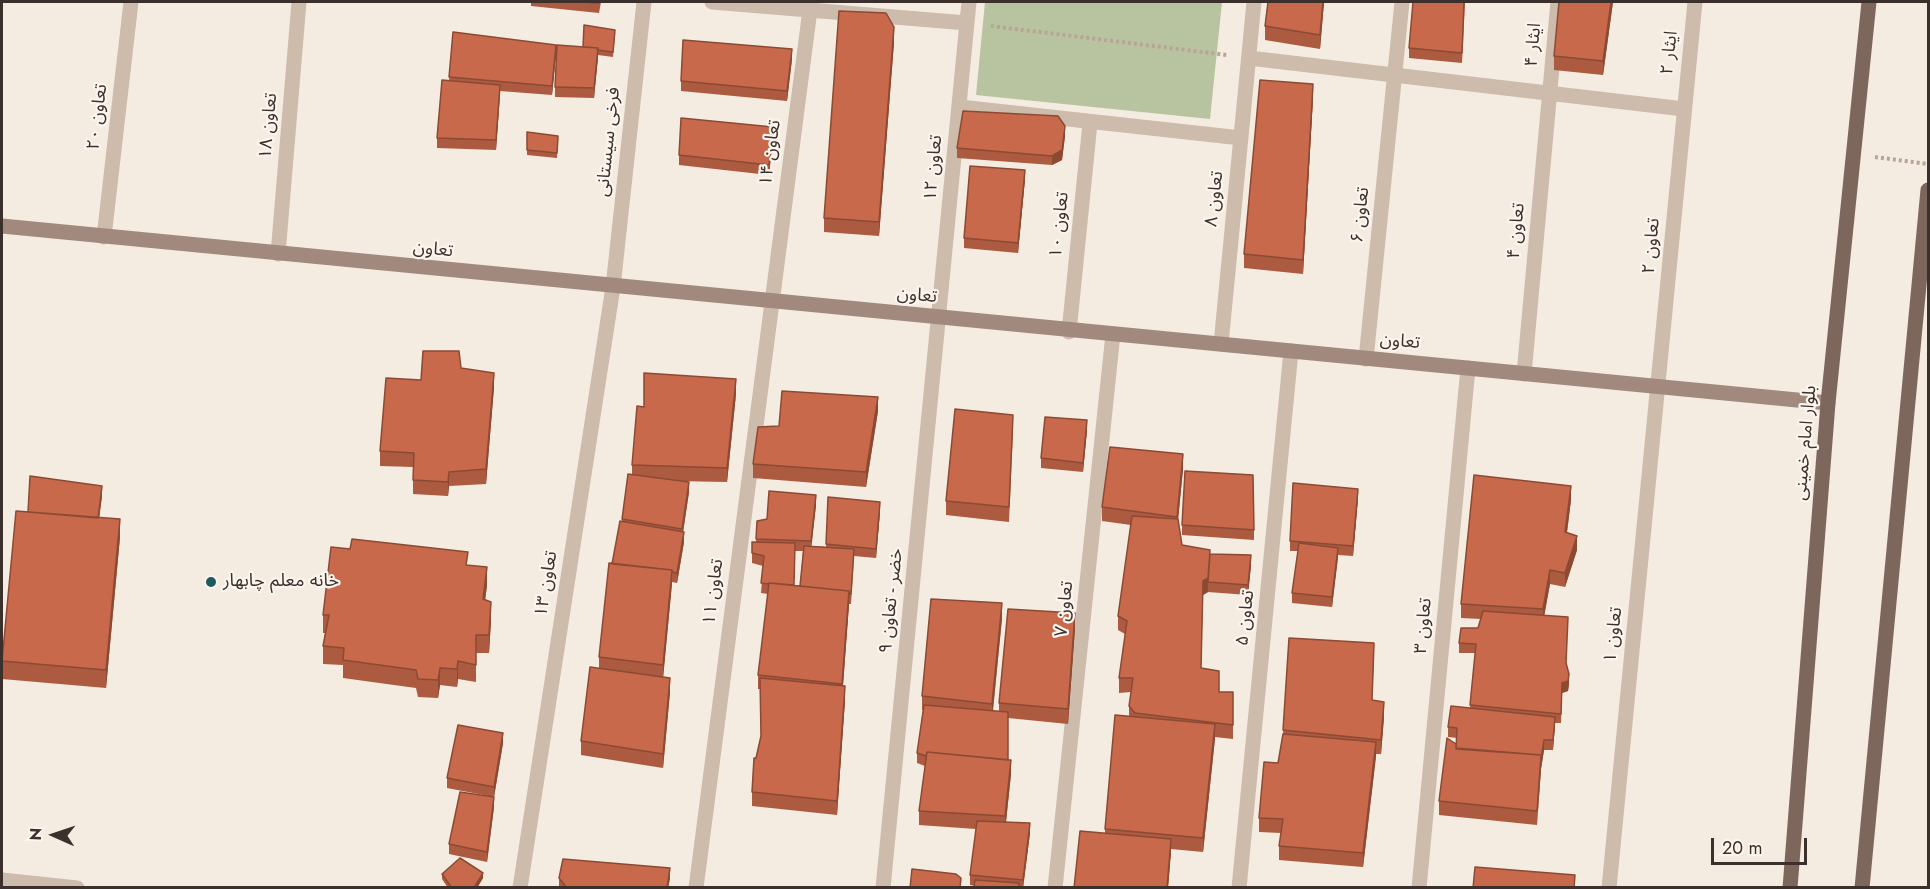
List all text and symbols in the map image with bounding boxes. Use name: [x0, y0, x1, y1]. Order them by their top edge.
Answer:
street label: ایثار ۴: [1521, 22, 1547, 68]
street label: ایثار ۲: [1657, 30, 1683, 76]
street label: تعاون ۲۰: [83, 83, 113, 151]
street label: فرخی سیستانی: [593, 86, 625, 198]
street label: تعاون ۱۸: [255, 92, 283, 160]
street label: تعاون ۱۴: [756, 119, 786, 187]
street label: تعاون ۱۲: [920, 134, 948, 202]
street label: تعاون ۸: [1201, 170, 1229, 228]
street label: تعاون ۶: [1347, 186, 1375, 244]
street label: تعاون ۱۰: [1046, 191, 1074, 259]
street label: تعاون ۴: [1504, 202, 1530, 260]
street label: تعاون ۲: [1639, 217, 1665, 275]
street label: تعاون: [412, 237, 454, 263]
street label: تعاون: [896, 283, 938, 309]
street label: تعاون: [1379, 329, 1421, 355]
street label: بلوار امام خمینی: [1790, 385, 1822, 501]
street label: خضر - تعاون ۹: [876, 547, 908, 655]
street label: تعاون ۱۳: [531, 550, 563, 618]
street label: تعاون ۱۱: [699, 558, 729, 626]
place label: خانه معلم چابهار: [223, 571, 339, 593]
marker: خانه معلم چابهار: [204, 575, 218, 589]
street label: تعاون ۷: [1051, 580, 1079, 638]
street label: تعاون ۵: [1232, 589, 1260, 647]
street label: تعاون ۳: [1411, 597, 1437, 655]
street label: تعاون ۱: [1600, 606, 1628, 664]
north arrow: [24, 805, 84, 865]
scale bar: [1714, 826, 1810, 864]
text: N: [24, 827, 47, 841]
text: 20 m: [1722, 835, 1762, 861]

